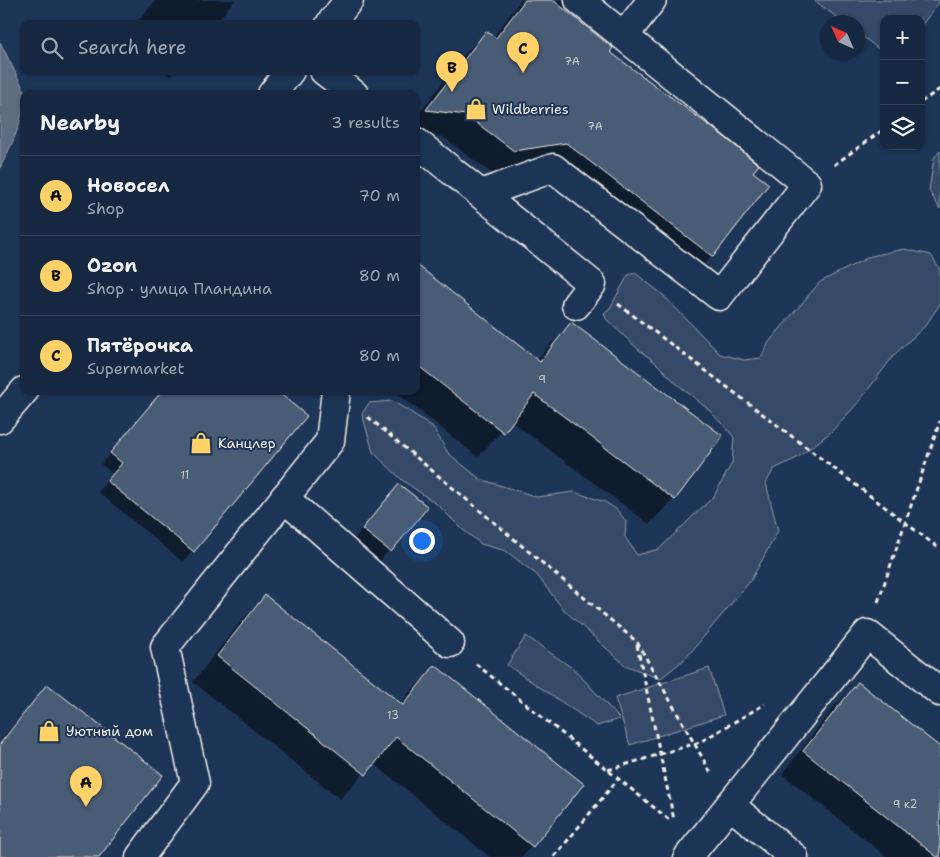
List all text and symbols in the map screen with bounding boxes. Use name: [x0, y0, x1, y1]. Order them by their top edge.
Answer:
north arrow: [820, 15, 865, 60]
map controls: [880, 15, 925, 150]
button: +: [880, 15, 925, 60]
search box: [20, 20, 420, 75]
pin: C: [507, 32, 539, 73]
icon: search: [38, 34, 66, 62]
text: Search here: [78, 35, 187, 60]
pin: B: [436, 51, 468, 92]
house number: 7А: [564, 54, 580, 69]
button: −: [880, 60, 925, 105]
shop icon: Wildberries: [463, 96, 489, 122]
place label: Wildberries: [492, 100, 569, 118]
button: layers: [880, 105, 925, 150]
text: Nearby: [40, 109, 120, 137]
text: 3 results: [331, 112, 400, 133]
house number: 7А: [587, 119, 603, 134]
text: Новосел: [87, 173, 169, 198]
text: A: [50, 185, 62, 206]
text: 70 m: [359, 185, 400, 206]
text: Shop: [87, 198, 124, 219]
text: Ozon: [87, 253, 137, 278]
text: B: [51, 265, 61, 286]
text: 80 m: [359, 265, 400, 286]
text: Shop · улица Пландина: [87, 278, 272, 299]
text: Пятёрочка: [87, 333, 193, 358]
text: C: [51, 345, 61, 366]
text: 80 m: [359, 345, 400, 366]
text: Supermarket: [87, 358, 184, 379]
house number: 9: [538, 372, 546, 387]
shop icon: Канцлер: [188, 430, 214, 456]
place label: Канцлер: [218, 434, 276, 452]
house number: 11: [181, 468, 189, 483]
your location: [409, 528, 435, 554]
house number: 13: [387, 708, 399, 723]
shop icon: Уютный дом: [36, 718, 62, 744]
place label: Уютный дом: [66, 722, 153, 740]
pin: A: [70, 766, 102, 807]
house number: 9 к2: [893, 797, 917, 812]

